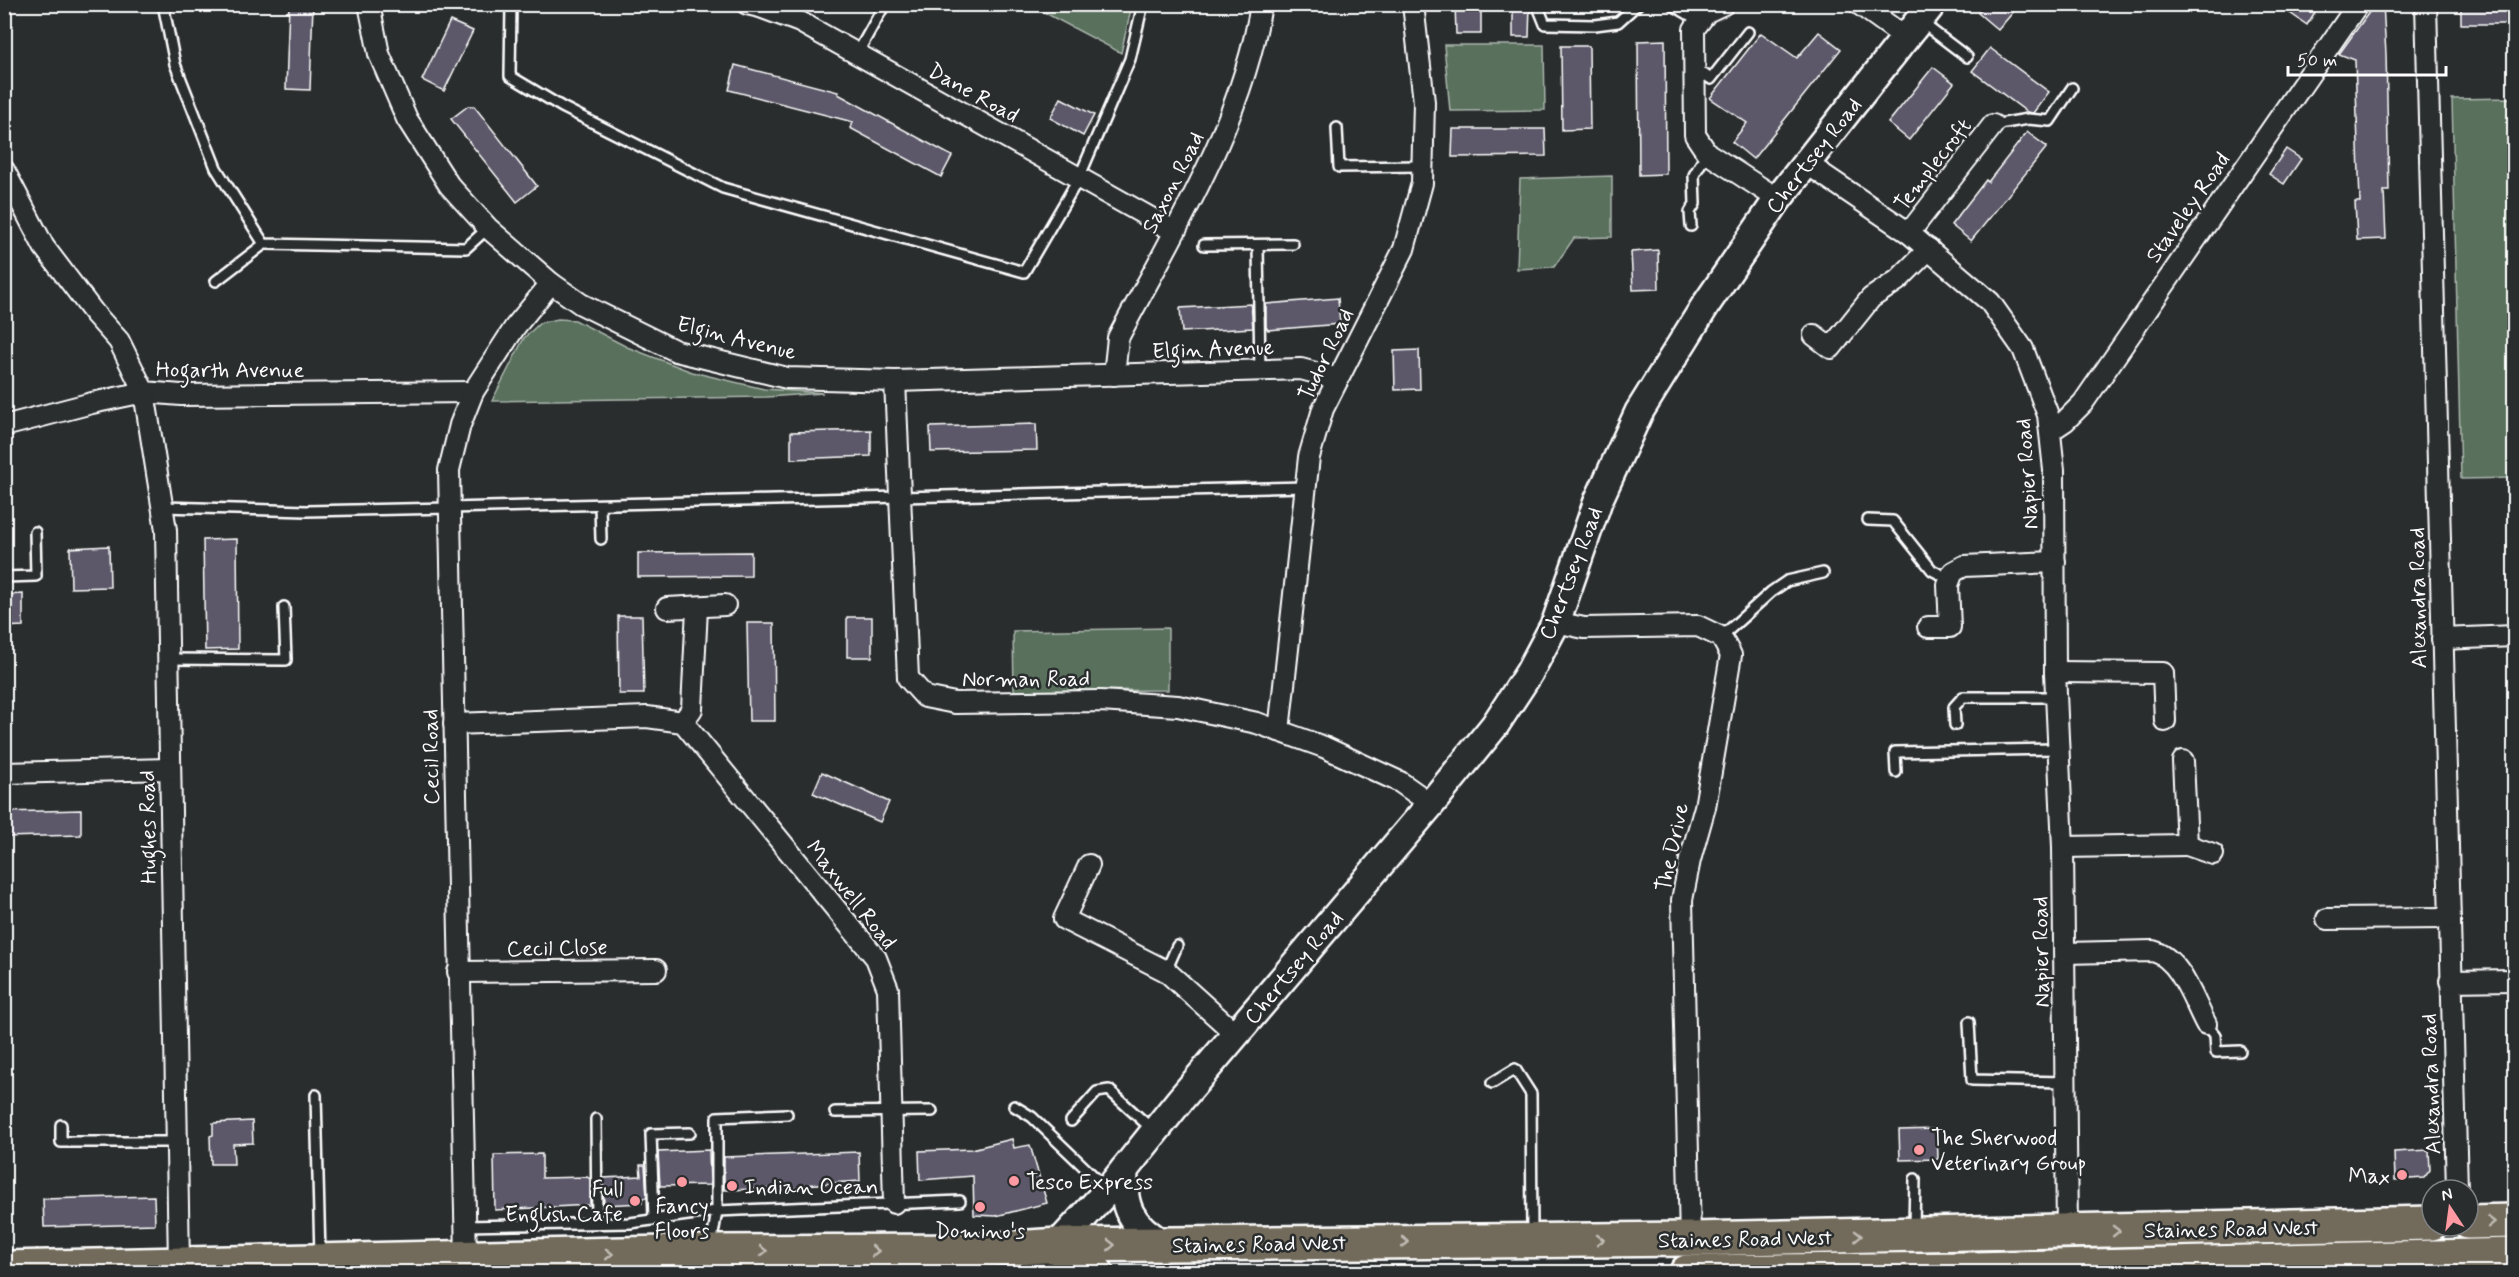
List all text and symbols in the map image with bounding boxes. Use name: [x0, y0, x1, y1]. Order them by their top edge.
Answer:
scale bar: [2288, 39, 2446, 77]
text: 50 m: [2297, 49, 2337, 73]
street label: Dane Road: [923, 57, 1023, 130]
street label: Chertsey Road: [1760, 92, 1869, 220]
street label: Templecroft: [1889, 113, 1979, 217]
street label: Saxon Road: [1136, 127, 1211, 239]
street label: Staveley Road: [2140, 147, 2237, 269]
street label: Tudor Road: [1292, 304, 1361, 406]
street label: Elgin Avenue: [673, 311, 799, 370]
street label: Elgin Avenue: [1152, 334, 1275, 369]
street label: Hogarth Avenue: [156, 357, 304, 388]
street label: Napier Road: [2010, 417, 2046, 530]
street label: Chertsey Road: [1534, 503, 1610, 644]
street label: Alexandra Road: [2404, 527, 2434, 669]
street label: Norman Road: [962, 666, 1090, 694]
street label: Cecil Road: [417, 709, 447, 805]
street label: Hughes Road: [134, 770, 167, 884]
street label: The Drive: [1650, 800, 1696, 894]
street label: Maxwell Road: [799, 835, 902, 956]
street label: Napier Road: [2027, 896, 2057, 1008]
street label: Chertsey Road: [1239, 906, 1350, 1031]
street label: Cecil Close: [506, 934, 608, 964]
street label: Alexandra Road: [2416, 1013, 2448, 1155]
place label: The Sherwood Veterinary Group: [1931, 1125, 2086, 1178]
marker: The Sherwood Veterinary Group: [1912, 1143, 1926, 1157]
place label: Max: [2348, 1163, 2390, 1191]
marker: Max: [2395, 1168, 2409, 1182]
place label: Tesco Express: [1026, 1169, 1153, 1197]
place label: Indian Ocean: [744, 1174, 878, 1202]
marker: Tesco Express: [1007, 1174, 1021, 1188]
marker: Fancy Floors: [675, 1175, 689, 1189]
place label: Full English Cafe: [505, 1176, 623, 1232]
north arrow: [2420, 1178, 2480, 1238]
marker: Indian Ocean: [725, 1179, 739, 1193]
text: N: [2439, 1183, 2455, 1206]
place label: Fancy Floors: [655, 1193, 710, 1246]
marker: Full English Cafe: [628, 1194, 642, 1208]
marker: Domino's: [973, 1200, 987, 1214]
street label: Staines Road West: [2144, 1214, 2318, 1246]
one-way arrow: [2487, 1216, 2496, 1228]
place label: Domino's: [935, 1218, 1025, 1246]
street label: Staines Road West: [1658, 1224, 1832, 1256]
one-way arrow: [2111, 1224, 2120, 1237]
street label: Staines Road West: [1172, 1229, 1346, 1261]
one-way arrow: [1853, 1230, 1862, 1242]
one-way arrow: [1595, 1234, 1604, 1246]
one-way arrow: [1400, 1235, 1409, 1248]
one-way arrow: [1106, 1238, 1115, 1251]
one-way arrow: [759, 1245, 768, 1257]
one-way arrow: [871, 1245, 880, 1257]
one-way arrow: [604, 1248, 613, 1260]

